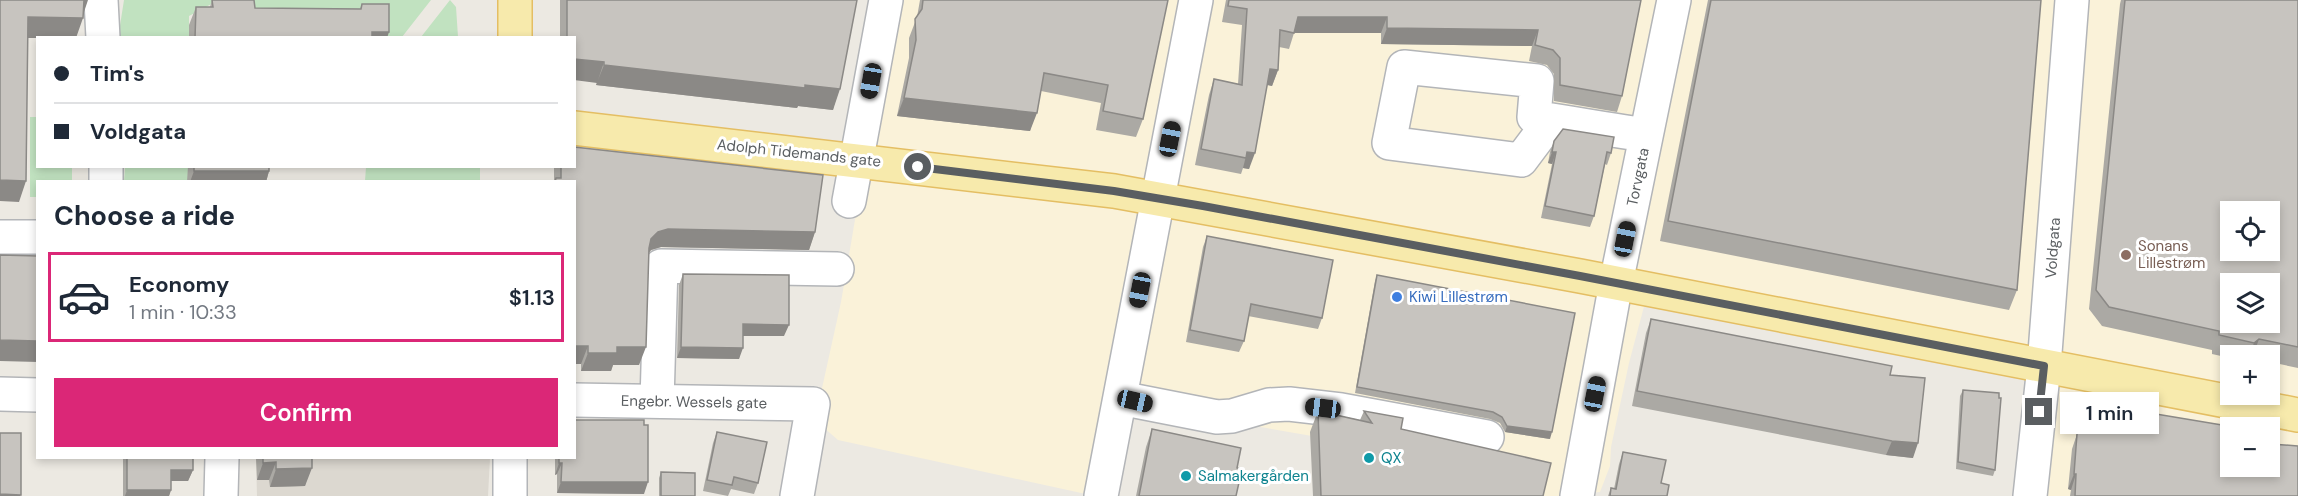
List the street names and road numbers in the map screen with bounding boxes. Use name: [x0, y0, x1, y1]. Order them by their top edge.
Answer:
street label: Adolph Tidemands gate: [716, 134, 882, 172]
street label: Torvgata: [1622, 146, 1654, 208]
street label: Voldgata: [2041, 217, 2065, 279]
street label: Engebr. Wessels gate: [621, 391, 767, 413]

